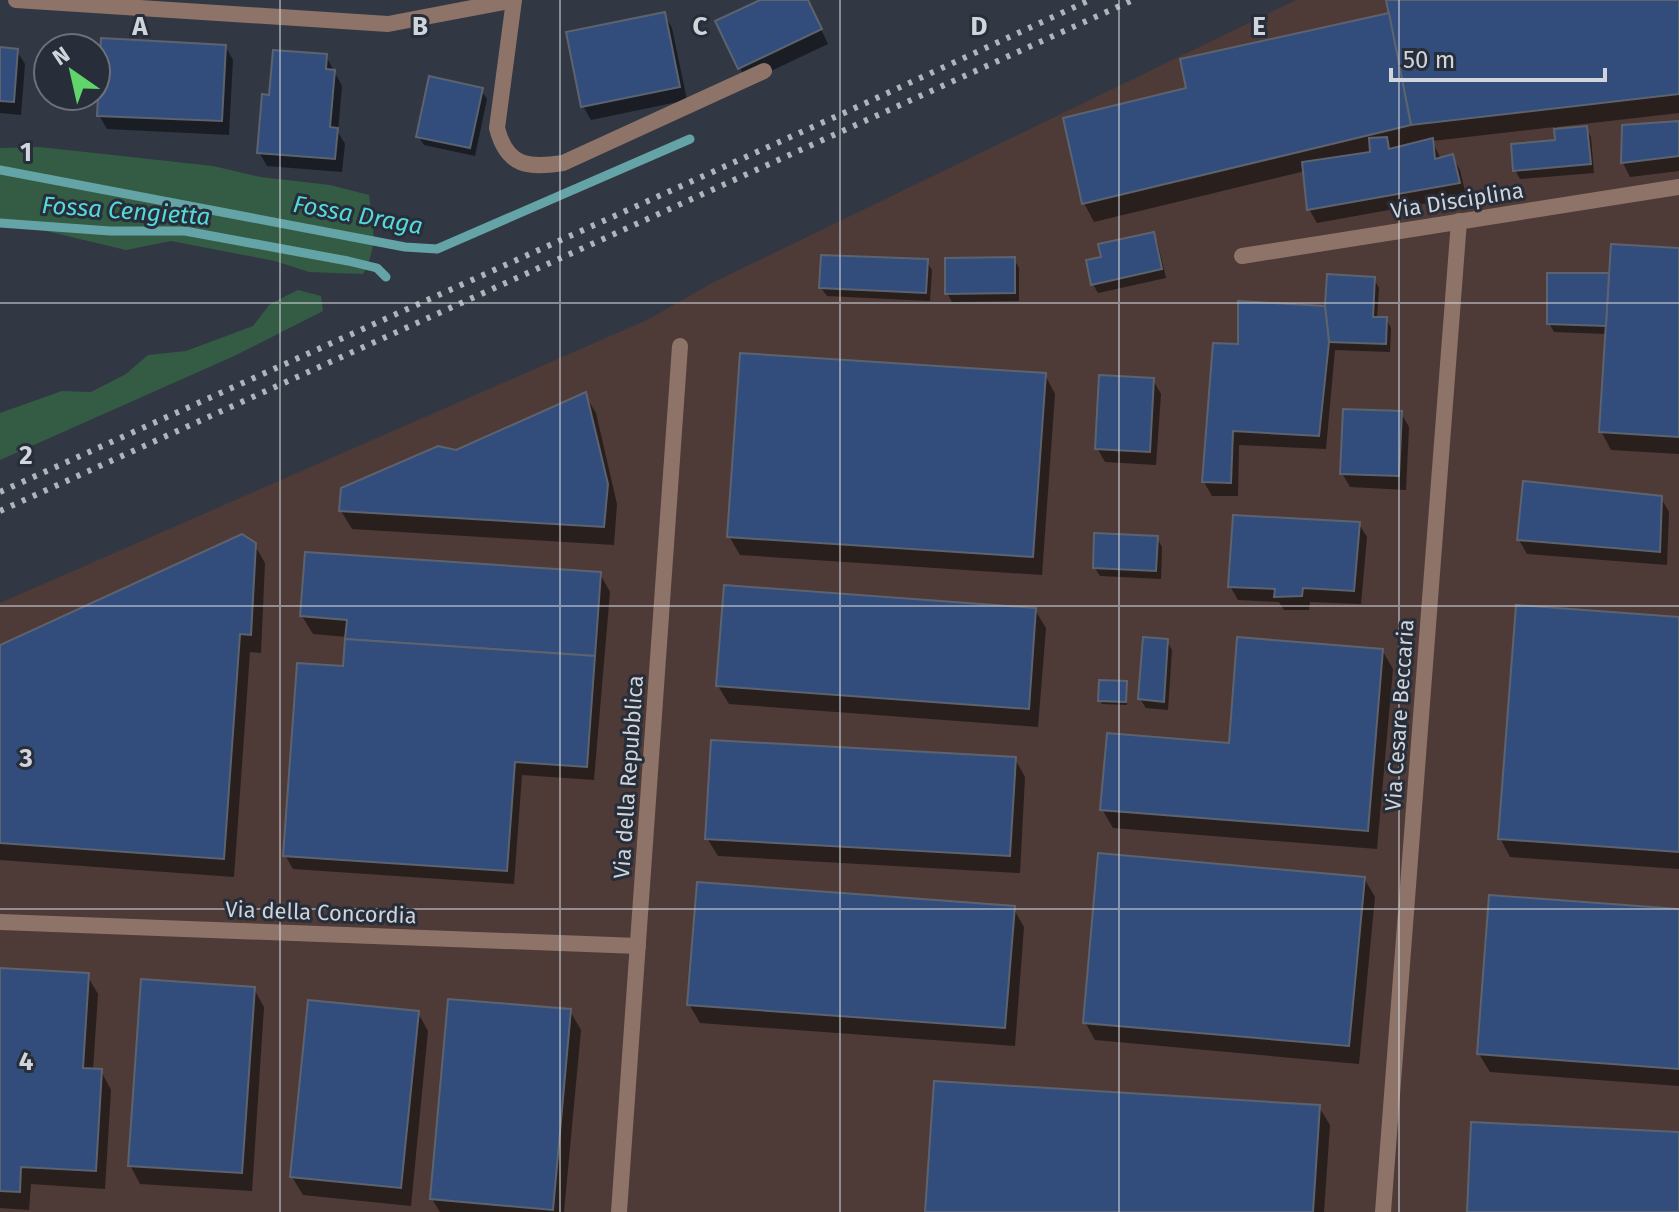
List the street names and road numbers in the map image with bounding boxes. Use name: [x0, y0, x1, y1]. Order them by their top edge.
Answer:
street label: Via Disciplina: [1389, 177, 1525, 224]
street label: Via Cesare Beccaria: [1379, 618, 1420, 812]
street label: Via della Repubblica: [608, 674, 649, 880]
street label: Via della Concordia: [225, 896, 417, 929]

